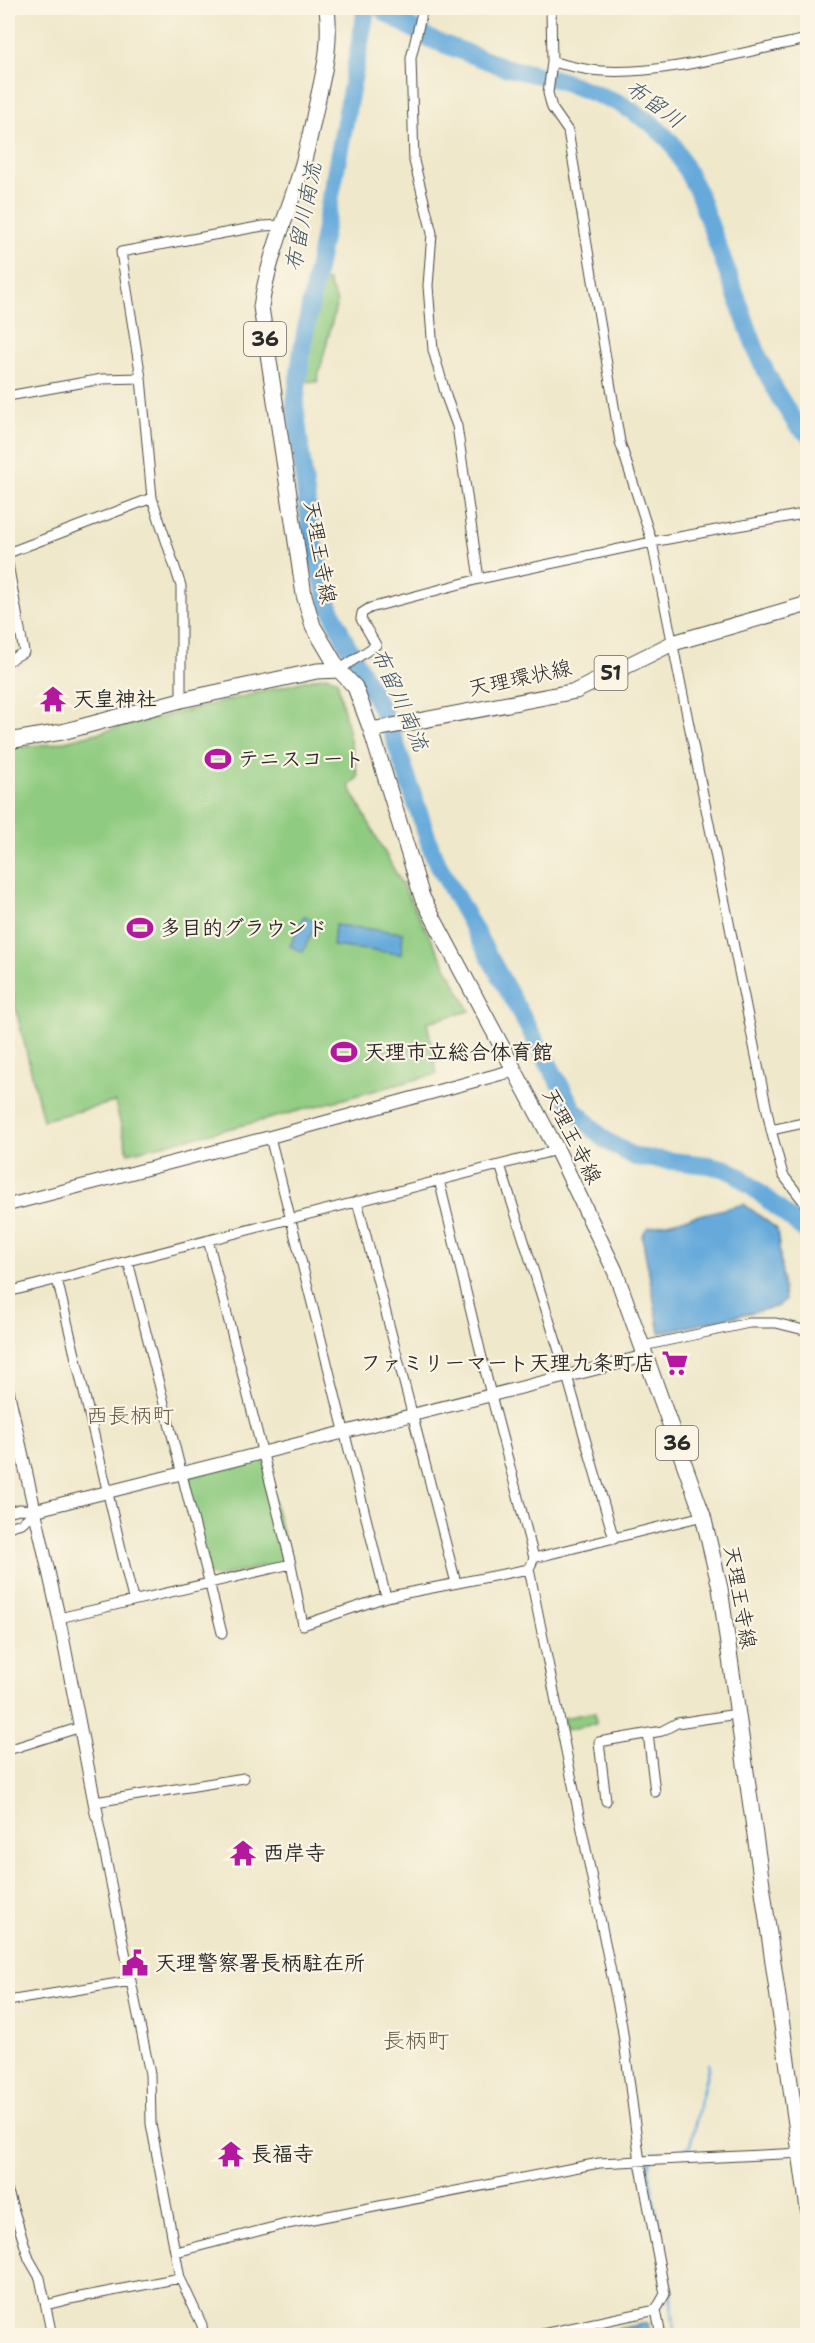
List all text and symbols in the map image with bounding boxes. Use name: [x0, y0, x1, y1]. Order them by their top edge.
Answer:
water label: 布留川: [620, 73, 690, 135]
water label: 布留川南流: [278, 158, 328, 274]
road number: 36: [244, 322, 286, 356]
street label: 天理王寺線: [297, 498, 343, 606]
water label: 布留川南流: [364, 643, 436, 757]
street label: 天理環状線: [466, 653, 574, 703]
road number: 51: [594, 656, 628, 690]
temple icon: 天皇神社: [38, 684, 68, 714]
place label: 天皇神社: [73, 685, 157, 713]
sports icon: テニスコート: [203, 744, 233, 774]
place label: テニスコート: [238, 745, 364, 773]
sports icon: 多目的グラウンド: [125, 913, 155, 943]
place label: 多目的グラウンド: [160, 914, 328, 942]
sports icon: 天理市立総合体育館: [329, 1037, 359, 1067]
place label: 天理市立総合体育館: [364, 1038, 553, 1066]
street label: 天理王寺線: [536, 1083, 608, 1189]
supermarket icon: ファミリーマート天理九条町店: [660, 1348, 690, 1378]
place label: ファミリーマート天理九条町店: [360, 1349, 655, 1377]
district label: 西長柄町: [86, 1401, 174, 1430]
road number: 36: [656, 1426, 698, 1460]
street label: 天理王寺線: [717, 1543, 763, 1651]
temple icon: 西岸寺: [228, 1838, 258, 1868]
place label: 西岸寺: [263, 1839, 326, 1867]
public building icon: 天理警察署長柄駐在所: [120, 1948, 150, 1978]
place label: 天理警察署長柄駐在所: [155, 1949, 365, 1977]
district label: 長柄町: [383, 2026, 449, 2055]
temple icon: 長福寺: [216, 2139, 246, 2169]
place label: 長福寺: [251, 2140, 314, 2168]

